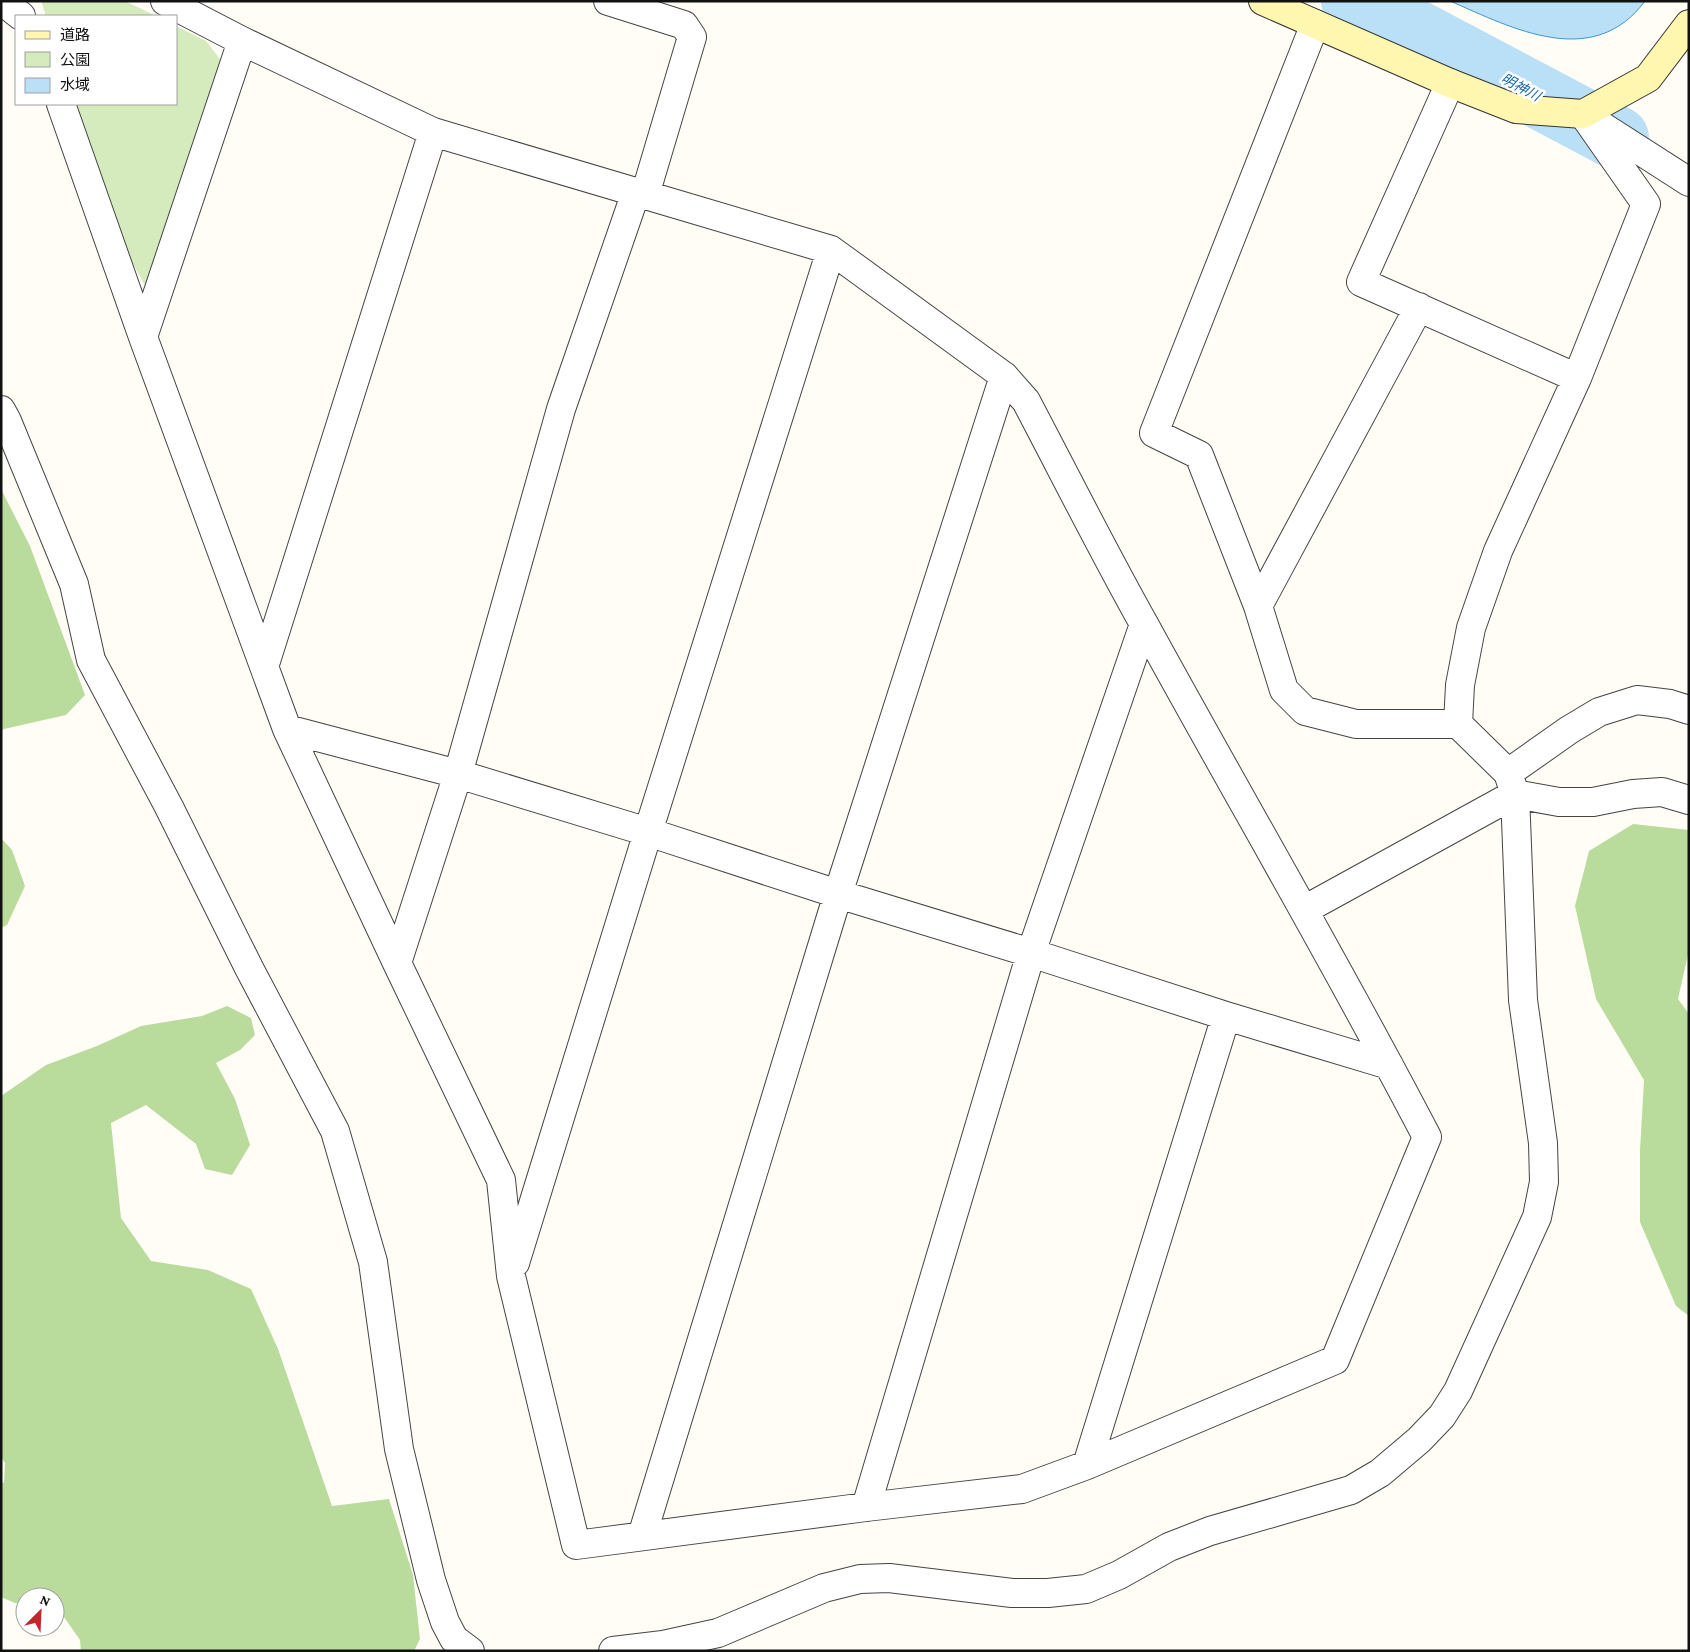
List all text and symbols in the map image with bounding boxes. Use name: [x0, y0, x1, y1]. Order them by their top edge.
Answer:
legend: [15, 15, 178, 105]
text: 道路: [60, 27, 90, 43]
text: 公園: [60, 52, 90, 68]
water label: 明神川: [1499, 70, 1545, 105]
text: 水域: [60, 77, 90, 93]
north arrow: [15, 1587, 65, 1637]
text: N: [38, 1591, 53, 1610]

